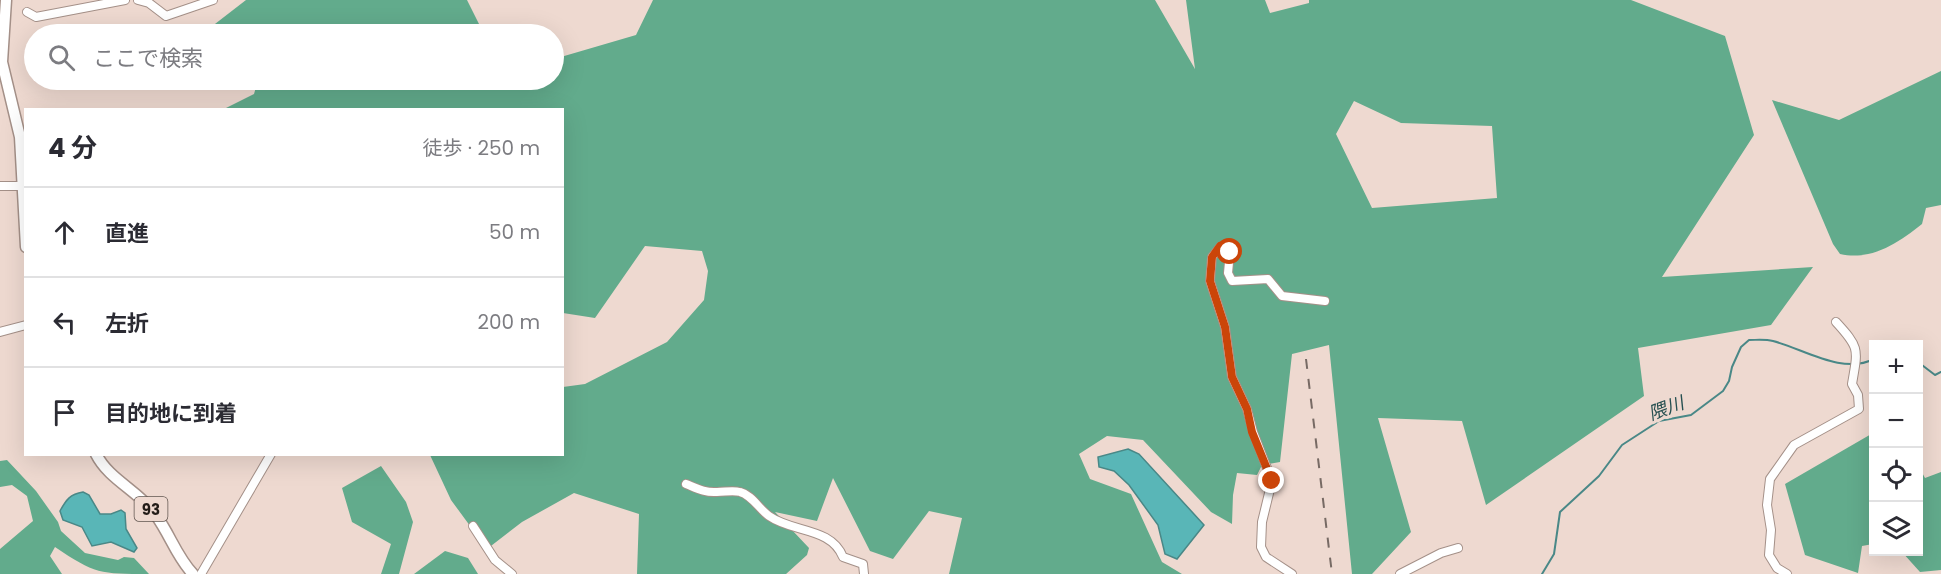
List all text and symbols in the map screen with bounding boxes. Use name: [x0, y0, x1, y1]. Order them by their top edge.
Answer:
search box: [24, 24, 564, 90]
icon: search: [45, 41, 78, 74]
text: ここで検索: [93, 43, 203, 74]
text: 4 分: [48, 130, 97, 166]
text: 徒歩 · 250 m: [423, 134, 540, 162]
icon: ahead: [48, 216, 81, 249]
text: 直進: [105, 218, 149, 249]
text: 50 m: [489, 218, 540, 246]
route start: [1216, 238, 1242, 264]
icon: left: [48, 306, 81, 339]
text: 左折: [105, 308, 149, 339]
text: 200 m: [477, 308, 540, 336]
map controls: [1869, 340, 1923, 556]
button: +: [1869, 340, 1923, 394]
water label: 隈川: [1645, 389, 1689, 426]
button: −: [1869, 394, 1923, 448]
icon: arrive: [48, 396, 81, 429]
text: 目的地に到着: [105, 398, 237, 429]
button: locate: [1869, 448, 1923, 502]
route end: [1258, 467, 1284, 493]
road number: 93: [134, 497, 168, 521]
button: layers: [1869, 502, 1923, 556]

